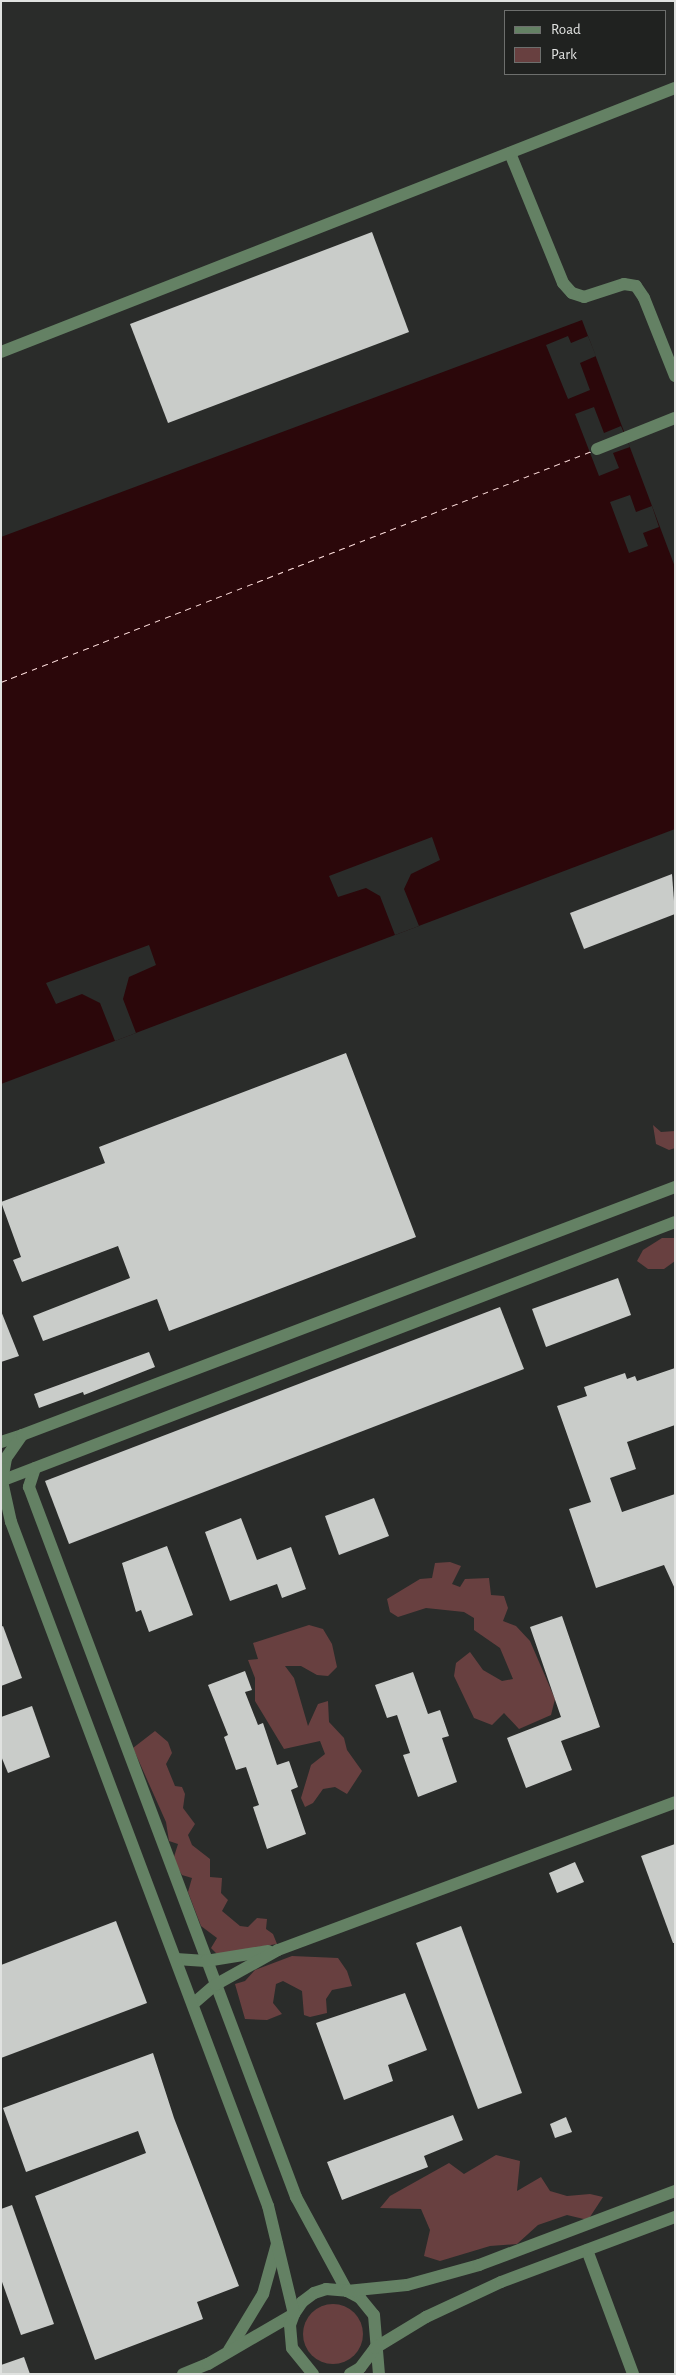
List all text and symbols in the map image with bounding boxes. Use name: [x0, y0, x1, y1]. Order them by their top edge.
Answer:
legend: [503, 10, 666, 75]
text: Road: [551, 22, 581, 37]
text: Park: [551, 47, 577, 62]

